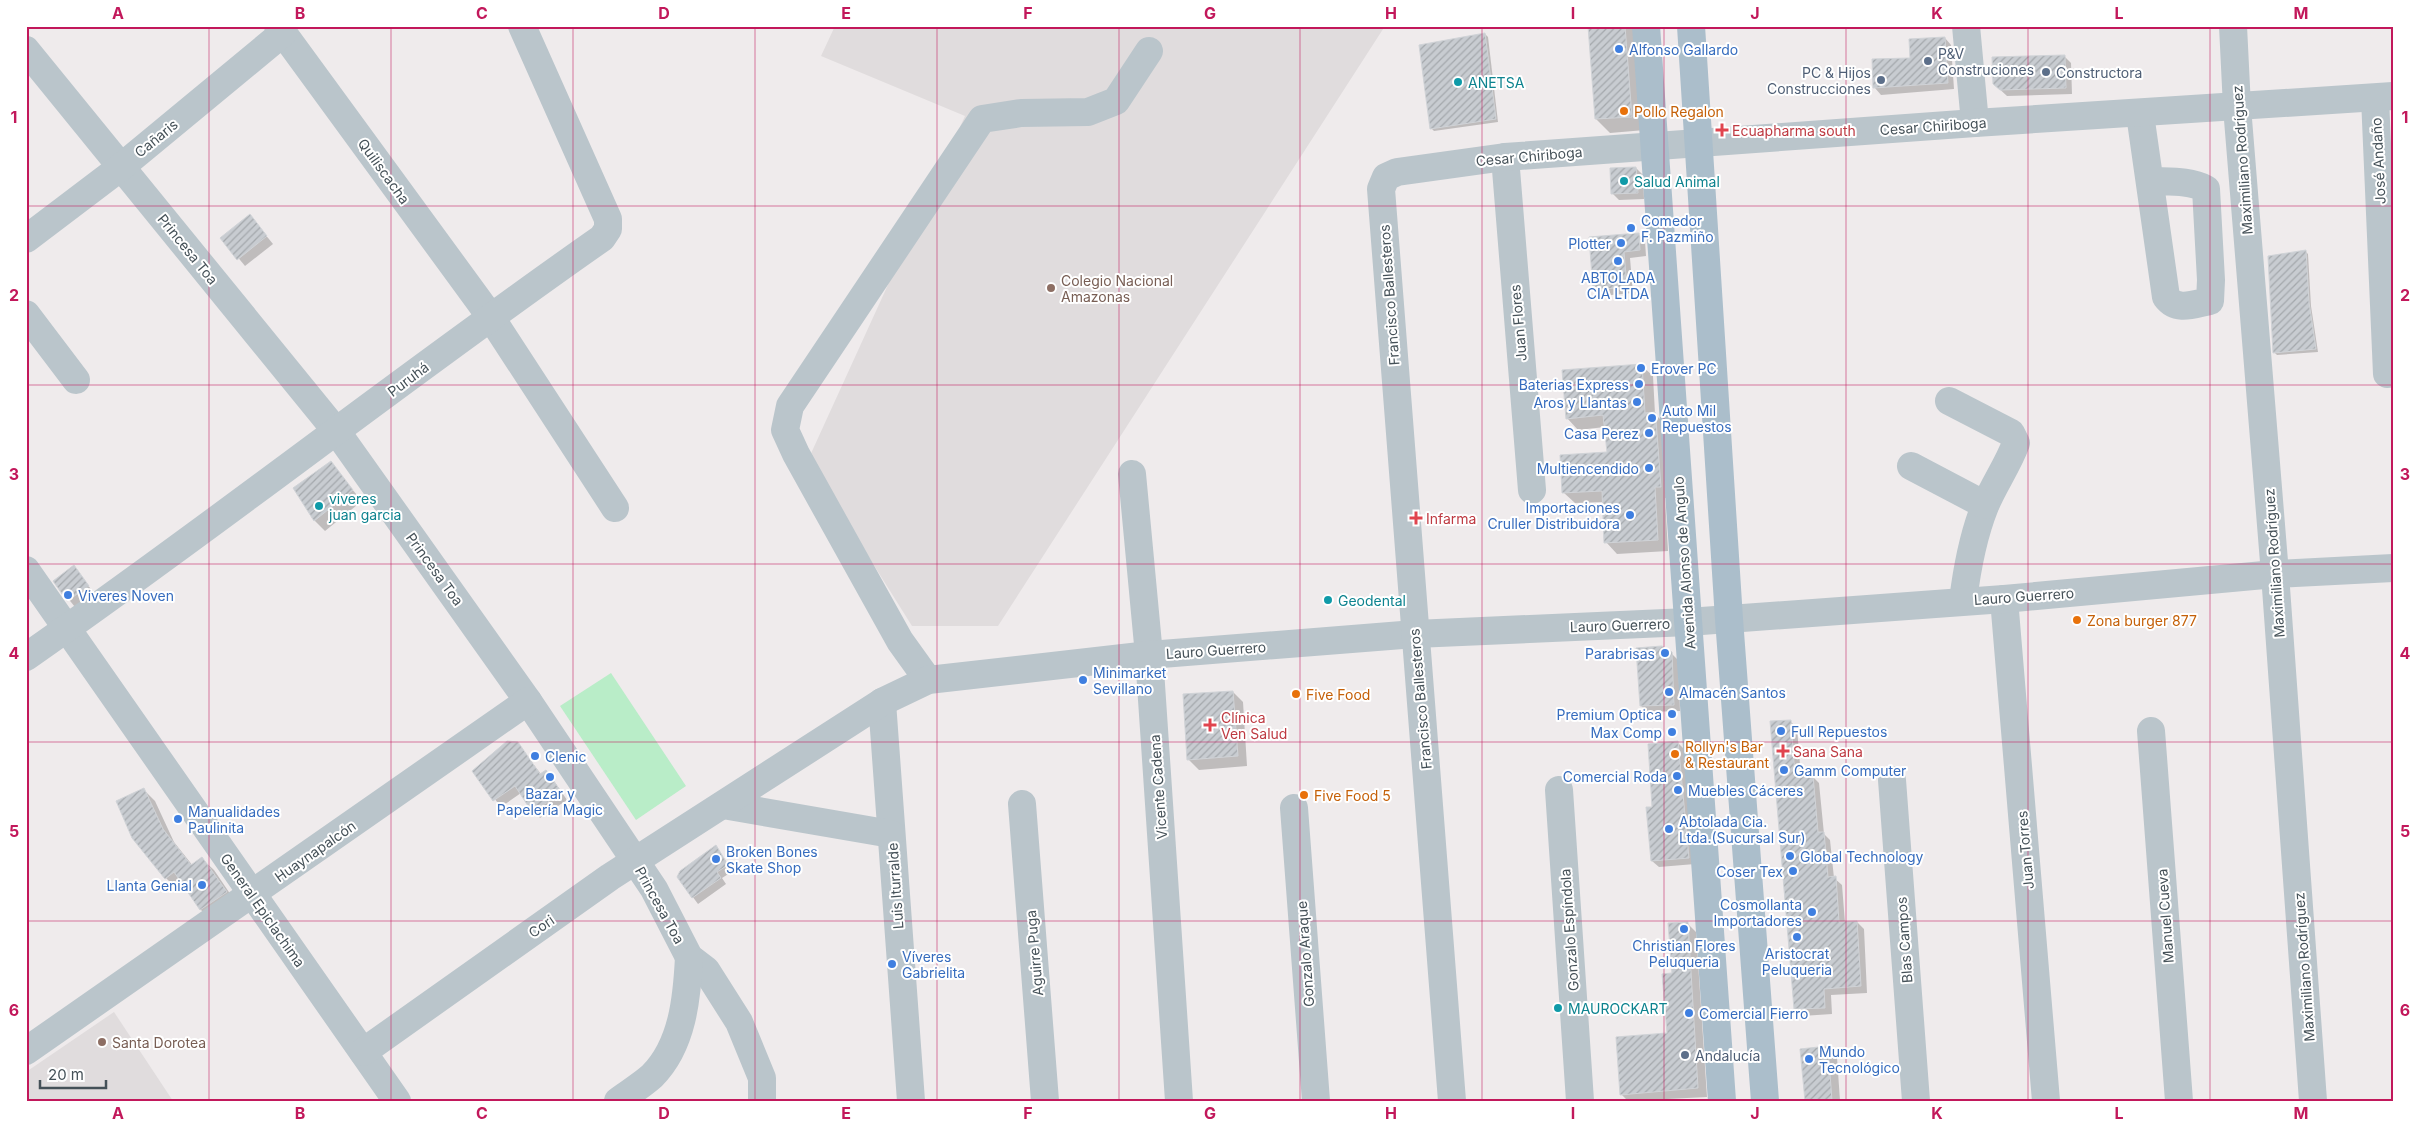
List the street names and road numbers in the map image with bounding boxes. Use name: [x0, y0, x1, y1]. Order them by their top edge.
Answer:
street label: Maximiliano Rodríguez: [2228, 85, 2256, 235]
street label: Cesar Chiriboga: [1879, 114, 1987, 138]
street label: Cañaris: [131, 116, 181, 160]
street label: José Andaño: [2367, 117, 2389, 205]
street label: Quiliscacha: [355, 135, 413, 207]
street label: Cesar Chiriboga: [1475, 143, 1583, 169]
street label: Princesa Toa: [154, 210, 222, 288]
street label: Francisco Ballesteros: [1376, 224, 1402, 366]
street label: Juan Flores: [1506, 284, 1530, 362]
street label: Puruhá: [384, 358, 432, 400]
street label: Avenida Alonso de Angulo: [1669, 476, 1699, 650]
street label: Maximiliano Rodríguez: [2260, 488, 2288, 638]
street label: Princesa Toa: [403, 529, 467, 609]
street label: Lauro Guerrero: [1973, 584, 2075, 608]
street label: Lauro Guerrero: [1570, 615, 1670, 635]
street label: Francisco Ballesteros: [1405, 628, 1435, 770]
street label: Lauro Guerrero: [1165, 638, 1267, 662]
street label: Vicente Cadena: [1146, 734, 1170, 840]
street label: Juan Torres: [2013, 810, 2037, 890]
street label: Huaynapalcón: [271, 817, 359, 885]
street label: Luis Iturralde: [884, 842, 906, 930]
street label: General Epiclachima: [217, 850, 309, 970]
street label: Princesa Toa: [632, 863, 688, 947]
street label: Gonzalo Espíndola: [1556, 868, 1582, 992]
street label: Manuel Cueva: [2153, 868, 2177, 964]
street label: Maximiliano Rodríguez: [2290, 892, 2318, 1042]
street label: Blas Campos: [1893, 896, 1915, 984]
street label: Gonzalo Araque: [1293, 900, 1317, 1008]
street label: Aguirre Puga: [1022, 909, 1046, 997]
street label: Cori: [525, 911, 557, 941]

